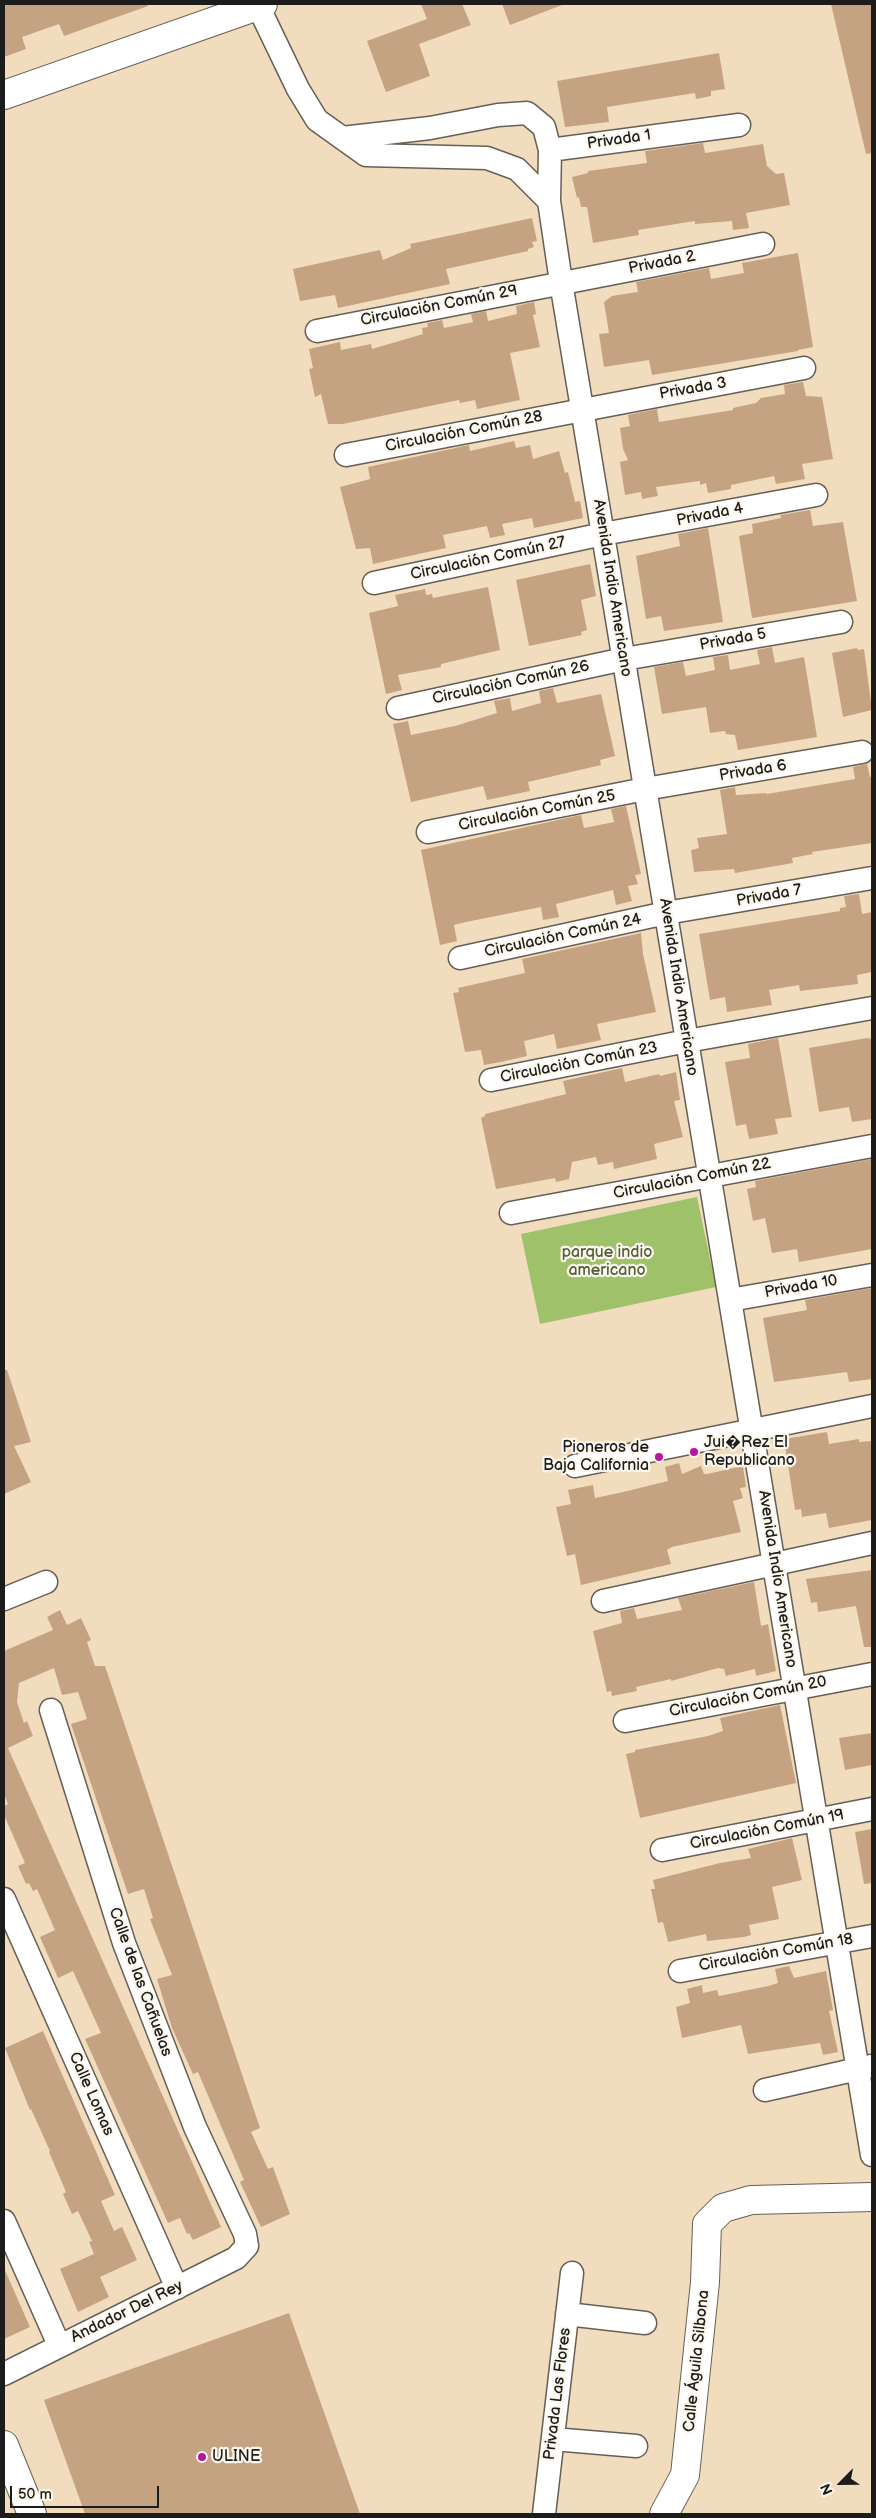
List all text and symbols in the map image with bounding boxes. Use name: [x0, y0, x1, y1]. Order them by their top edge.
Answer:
street label: Privada 1: [586, 126, 652, 154]
street label: Privada 2: [627, 247, 697, 279]
street label: Circulación Común 29: [359, 281, 519, 331]
street label: Privada 3: [658, 374, 728, 404]
street label: Circulación Común 28: [384, 407, 544, 457]
street label: Avenida Indio Americano: [588, 498, 636, 678]
street label: Privada 4: [675, 499, 745, 531]
street label: Circulación Común 27: [409, 533, 567, 585]
street label: Privada 5: [698, 625, 768, 655]
street label: Circulación Común 26: [431, 657, 591, 709]
street label: Privada 6: [718, 756, 788, 786]
street label: Circulación Común 25: [457, 786, 617, 836]
street label: Privada 7: [735, 881, 803, 911]
street label: Avenida Indio Americano: [654, 897, 702, 1077]
street label: Circulación Común 24: [483, 910, 643, 962]
street label: Circulación Común 23: [499, 1038, 659, 1088]
street label: Circulación Común 22: [612, 1154, 772, 1204]
park label: parque indio americano: [562, 1243, 652, 1281]
street label: Privada 10: [763, 1271, 839, 1303]
place label: Jui�Rez El Republicano: [704, 1433, 795, 1471]
place label: Pioneros de Baja California: [543, 1438, 649, 1476]
marker: Jui�Rez El Republicano: [688, 1446, 700, 1458]
marker: Pioneros de Baja California: [653, 1451, 665, 1463]
street label: Avenida Indio Americano: [753, 1489, 801, 1669]
street label: Circulación Común 20: [668, 1672, 828, 1722]
street label: Circulación Común 19: [688, 1806, 846, 1854]
street label: Calle de las Cañuelas: [104, 1905, 176, 2059]
street label: Circulación Común 18: [697, 1930, 855, 1976]
street label: Calle Lomas: [64, 2049, 118, 2139]
street label: Andador Del Rey: [68, 2277, 186, 2347]
street label: Calle Águila Silbona: [680, 2289, 714, 2433]
street label: Privada Las Flores: [540, 2327, 576, 2461]
place label: ULINE: [212, 2447, 260, 2467]
marker: ULINE: [196, 2451, 208, 2463]
north arrow: [816, 2458, 866, 2508]
scale bar: [12, 2476, 161, 2508]
text: N: [817, 2481, 837, 2497]
text: 50 m: [18, 2485, 52, 2504]

